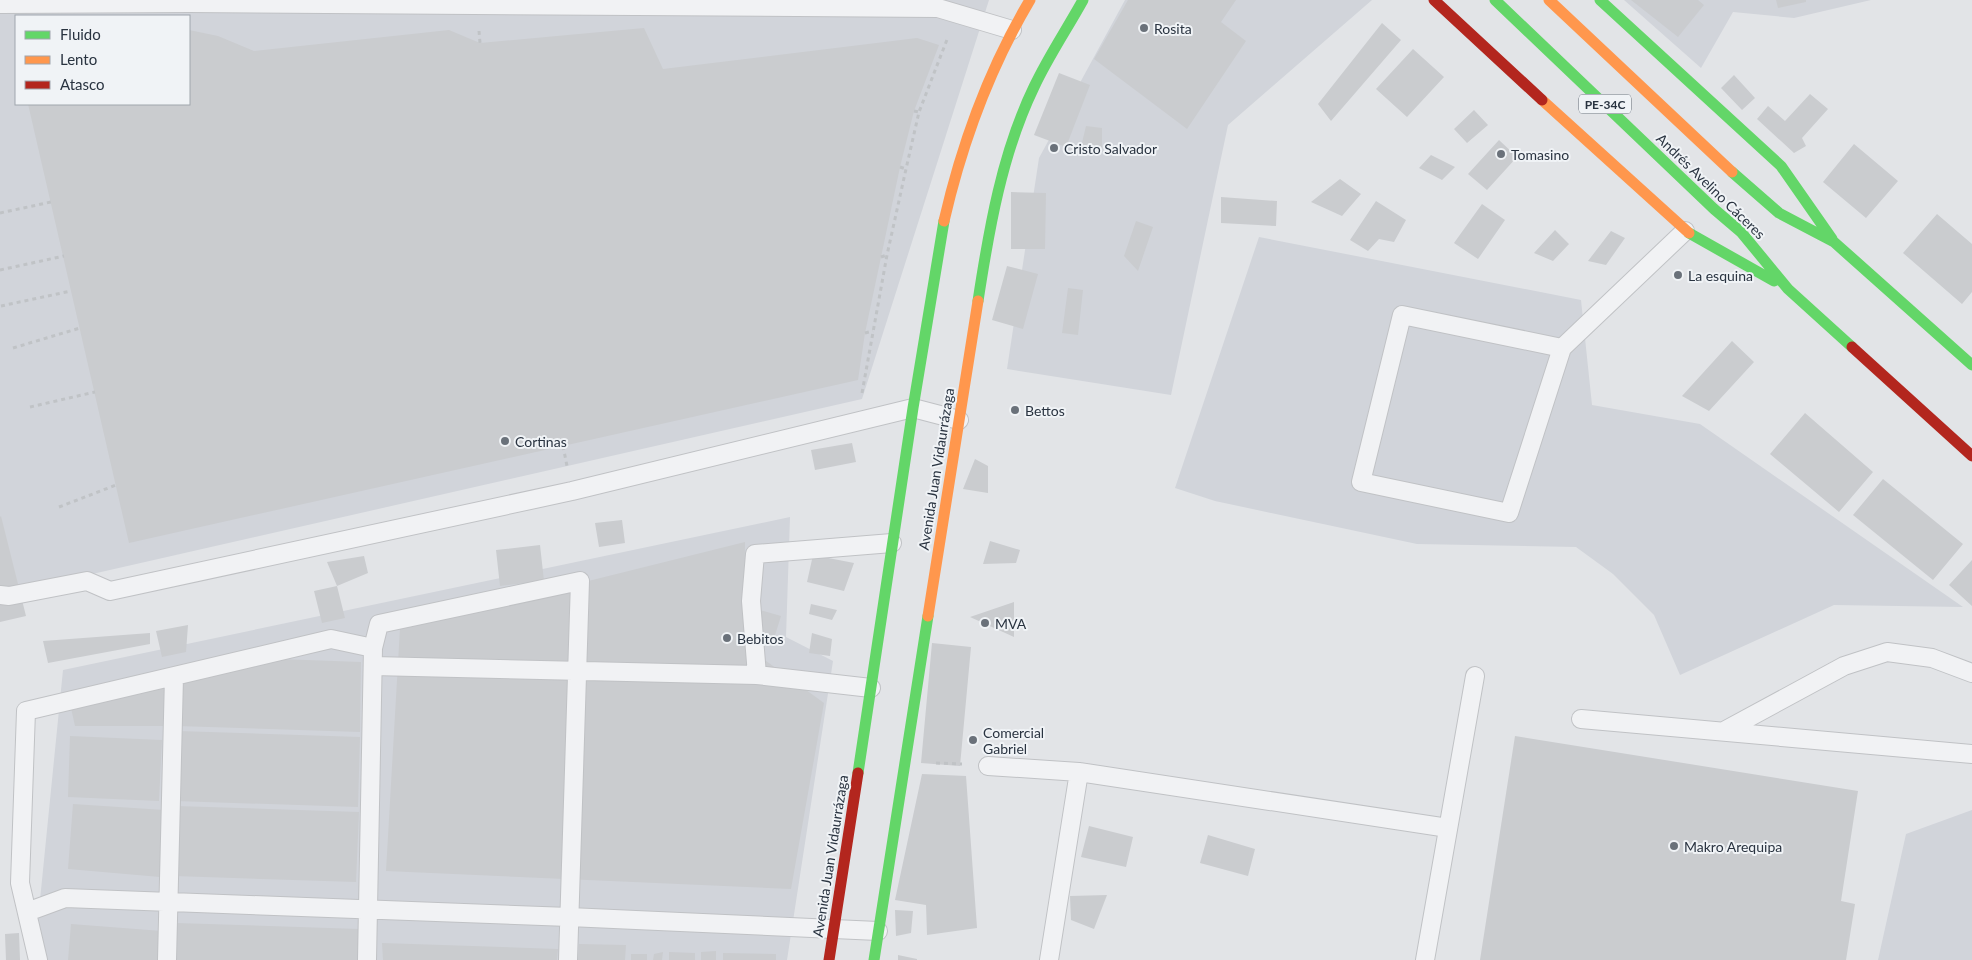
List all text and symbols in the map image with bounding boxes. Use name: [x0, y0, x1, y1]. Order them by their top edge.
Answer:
legend: [15, 15, 190, 105]
place label: Rosita: [1154, 20, 1192, 37]
marker: Rosita: [1138, 22, 1150, 34]
text: Fluido: [60, 25, 101, 43]
text: Lento: [60, 50, 97, 68]
text: Atasco: [60, 75, 105, 93]
road number: PE-34C: [1579, 95, 1631, 114]
street label: Andrés Avelino Cáceres: [1653, 130, 1769, 242]
place label: Cristo Salvador: [1064, 140, 1157, 157]
marker: Cristo Salvador: [1048, 142, 1060, 154]
place label: Tomasino: [1511, 146, 1569, 163]
marker: Tomasino: [1495, 148, 1507, 160]
place label: La esquina: [1688, 267, 1753, 284]
marker: La esquina: [1672, 269, 1684, 281]
street label: Avenida Juan Vidaurrázaga: [915, 387, 957, 551]
place label: Bettos: [1025, 402, 1065, 419]
marker: Bettos: [1009, 404, 1021, 416]
place label: Cortinas: [515, 433, 567, 450]
marker: Cortinas: [499, 435, 511, 447]
place label: MVA: [995, 615, 1027, 632]
marker: MVA: [979, 617, 991, 629]
place label: Bebitos: [737, 630, 784, 647]
marker: Bebitos: [721, 632, 733, 644]
place label: Comercial Gabriel: [983, 724, 1044, 757]
marker: Comercial Gabriel: [967, 734, 979, 746]
street label: Avenida Juan Vidaurrázaga: [809, 774, 851, 938]
place label: Makro Arequipa: [1684, 838, 1782, 855]
marker: Makro Arequipa: [1668, 840, 1680, 852]

